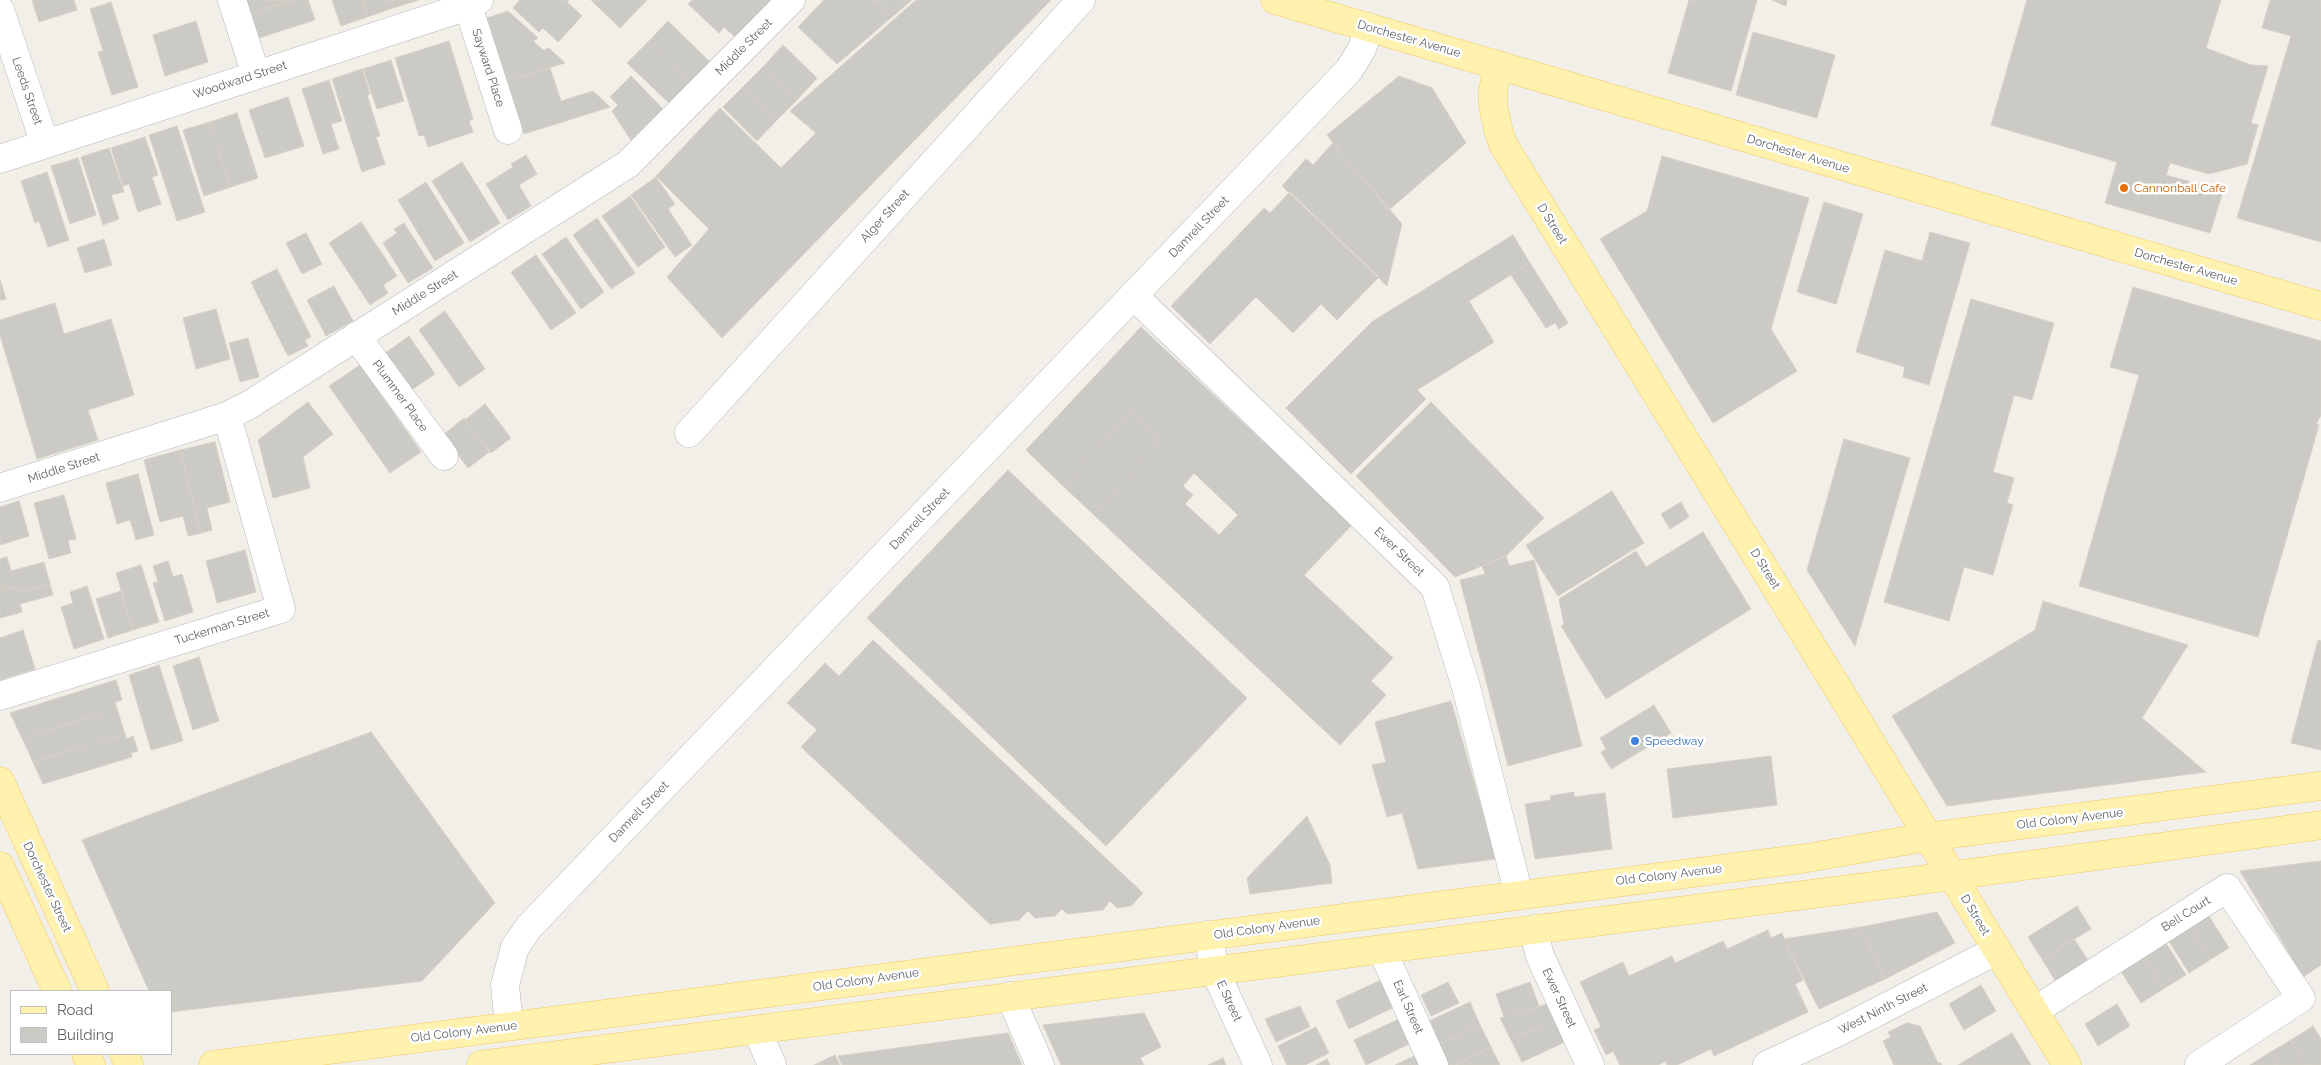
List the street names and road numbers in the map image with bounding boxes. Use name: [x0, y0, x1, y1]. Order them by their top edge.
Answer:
street label: Middle Street: [712, 15, 776, 79]
street label: Dorchester Avenue: [1356, 17, 1462, 61]
street label: Sayward Place: [469, 27, 507, 109]
street label: Leeds Street: [9, 55, 45, 127]
street label: Woodward Street: [191, 58, 289, 102]
street label: Dorchester Avenue: [1745, 132, 1851, 176]
street label: Alger Street: [857, 187, 913, 245]
street label: Damrell Street: [1166, 193, 1232, 261]
street label: D Street: [1534, 201, 1570, 247]
street label: Dorchester Avenue: [2133, 245, 2239, 289]
street label: Middle Street: [390, 267, 460, 319]
street label: Plummer Place: [369, 357, 431, 435]
street label: Middle Street: [26, 450, 102, 486]
street label: Damrell Street: [887, 485, 953, 553]
street label: Ewer Street: [1371, 525, 1427, 579]
street label: D Street: [1747, 546, 1783, 592]
street label: Tuckerman Street: [173, 606, 271, 648]
street label: Damrell Street: [606, 778, 672, 846]
street label: Old Colony Avenue: [2016, 805, 2124, 833]
street label: Dorchester Street: [20, 840, 74, 934]
street label: Old Colony Avenue: [1615, 861, 1723, 889]
street label: D Street: [1957, 892, 1993, 938]
street label: Bell Court: [2159, 893, 2213, 935]
street label: Old Colony Avenue: [1213, 913, 1321, 943]
street label: Old Colony Avenue: [812, 965, 920, 995]
street label: Ewer Street: [1539, 966, 1579, 1030]
street label: E Street: [1213, 978, 1245, 1024]
street label: Earl Street: [1390, 978, 1426, 1036]
street label: West Ninth Street: [1836, 980, 1930, 1038]
street label: Old Colony Avenue: [410, 1018, 518, 1046]

